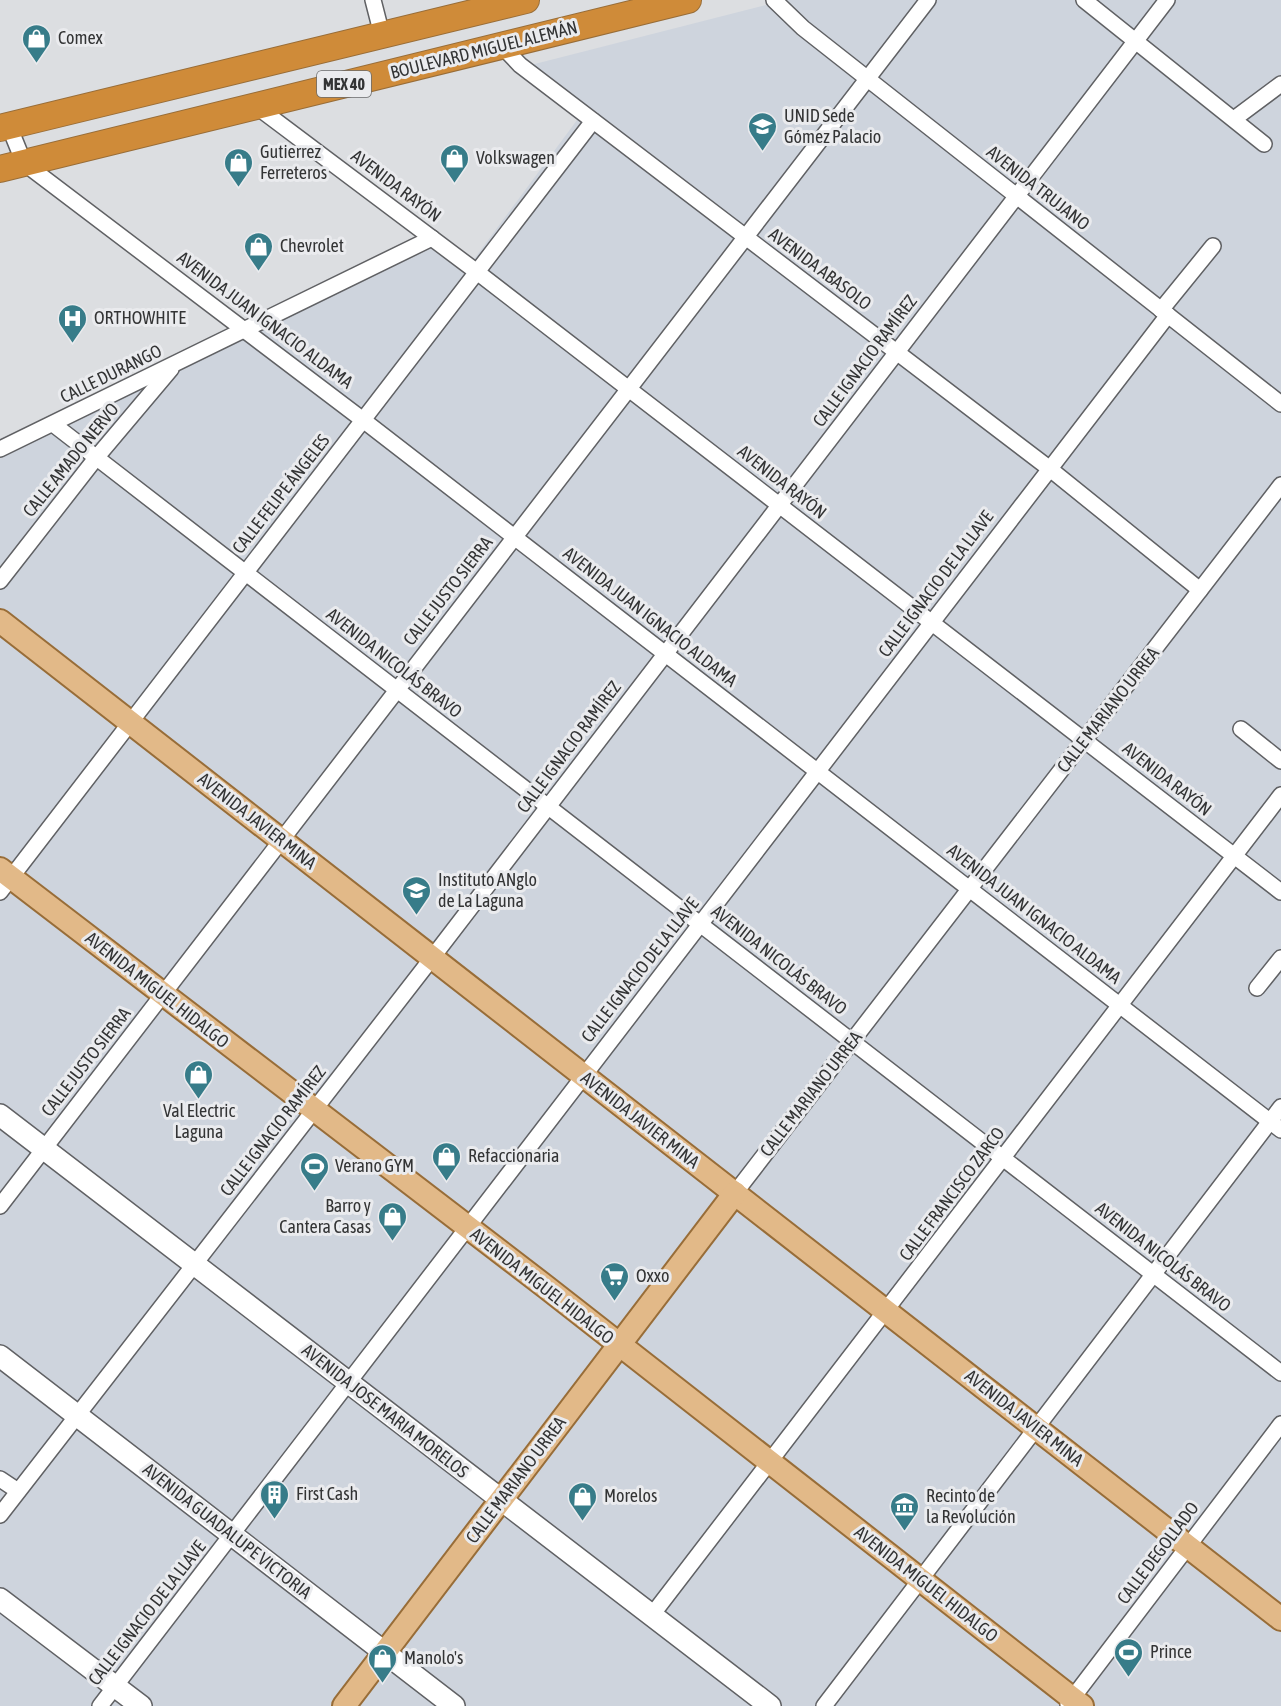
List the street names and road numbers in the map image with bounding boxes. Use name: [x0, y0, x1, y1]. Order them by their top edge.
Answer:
street label: BOULEVARD MIGUEL ALEMÁN: [388, 16, 580, 83]
road number: MEX 40: [317, 71, 371, 97]
street label: AVENIDA TRUJANO: [983, 141, 1094, 234]
street label: AVENIDA RAYÓN: [347, 145, 445, 226]
street label: AVENIDA ABASOLO: [765, 223, 876, 314]
street label: AVENIDA JUAN IGNACIO ALDAMA: [173, 247, 357, 393]
street label: CALLE IGNACIO RAMÍREZ: [808, 291, 921, 431]
street label: CALLE DURANGO: [57, 340, 165, 407]
street label: CALLE AMADO NERVO: [18, 399, 123, 521]
street label: CALLE FELIPE ÁNGELES: [228, 430, 334, 557]
street label: AVENIDA RAYÓN: [734, 440, 831, 523]
street label: CALLE IGNACIO DE LA LLAVE: [874, 506, 998, 661]
street label: CALLE JUSTO SIERRA: [399, 532, 497, 649]
street label: AVENIDA JUAN IGNACIO ALDAMA: [559, 542, 741, 691]
street label: AVENIDA NICOLÁS BRAVO: [322, 603, 466, 722]
street label: CALLE MARIANO URREA: [1052, 643, 1163, 776]
street label: CALLE IGNACIO RAMÍREZ: [512, 677, 625, 817]
street label: AVENIDA RAYÓN: [1119, 737, 1216, 820]
street label: AVENIDA JAVIER MINA: [194, 768, 321, 873]
street label: AVENIDA JUAN IGNACIO ALDAMA: [943, 839, 1125, 988]
street label: CALLE IGNACIO DE LA LLAVE: [577, 893, 703, 1046]
street label: AVENIDA NICOLÁS BRAVO: [707, 900, 851, 1019]
street label: AVENIDA MIGUEL HIDALGO: [81, 927, 233, 1052]
street label: CALLE JUSTO SIERRA: [37, 1003, 135, 1120]
street label: CALLE MARIANO URREA: [755, 1027, 866, 1160]
street label: CALLE IGNACIO RAMÍREZ: [215, 1061, 330, 1200]
street label: AVENIDA JAVIER MINA: [577, 1067, 704, 1172]
street label: CALLE FRANCISCO ZARCO: [895, 1123, 1009, 1265]
street label: AVENIDA NICOLÁS BRAVO: [1091, 1197, 1235, 1316]
street label: AVENIDA MIGUEL HIDALGO: [466, 1223, 618, 1348]
street label: AVENIDA JOSE MARIA MORELOS: [298, 1339, 473, 1482]
street label: AVENIDA JAVIER MINA: [961, 1365, 1088, 1470]
street label: CALLE MARIANO URREA: [461, 1412, 570, 1547]
street label: AVENIDA GUADALUPE VICTORIA: [139, 1458, 316, 1603]
street label: CALLE DEGOLLADO: [1112, 1498, 1203, 1608]
street label: AVENIDA MIGUEL HIDALGO: [850, 1521, 1002, 1646]
street label: CALLE IGNACIO DE LA LLAVE: [84, 1536, 210, 1689]

